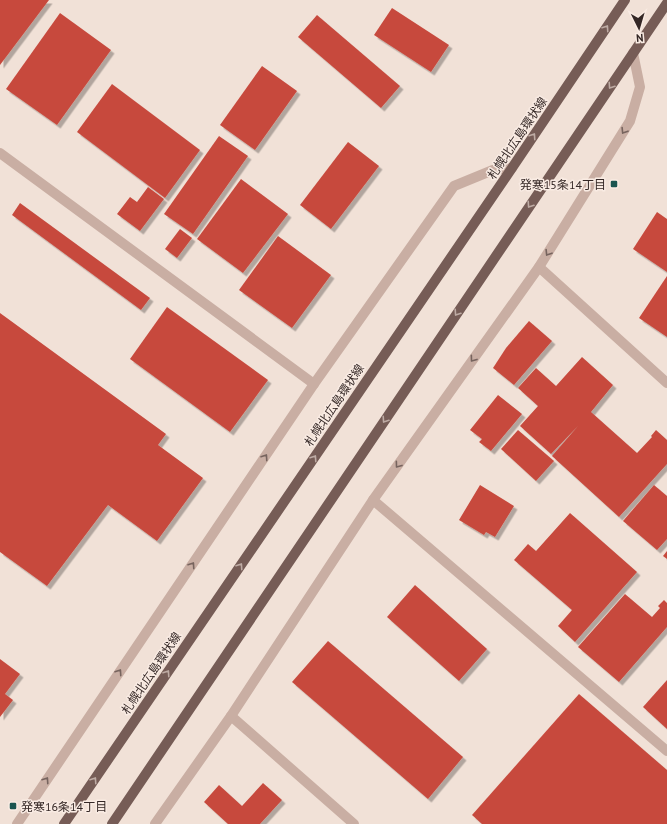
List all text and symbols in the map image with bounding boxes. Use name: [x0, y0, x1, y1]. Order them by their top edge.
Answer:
north arrow: [619, 8, 659, 48]
one-way arrow: [601, 25, 609, 32]
text: N: [636, 31, 644, 45]
one-way arrow: [609, 81, 616, 88]
street label: 札幌北広島環状線: [484, 94, 550, 182]
one-way arrow: [622, 127, 629, 134]
one-way arrow: [529, 133, 536, 140]
place label: 発寒15条14丁目: [520, 177, 606, 192]
marker: 発寒15条14丁目: [609, 179, 619, 189]
one-way arrow: [527, 201, 535, 208]
one-way arrow: [545, 248, 552, 255]
one-way arrow: [455, 308, 462, 315]
one-way arrow: [470, 355, 478, 362]
street label: 札幌北広島環状線: [301, 361, 367, 449]
one-way arrow: [382, 416, 390, 423]
one-way arrow: [260, 454, 268, 461]
one-way arrow: [309, 455, 317, 462]
one-way arrow: [395, 460, 402, 467]
one-way arrow: [187, 562, 195, 569]
one-way arrow: [235, 563, 242, 570]
street label: 札幌北広島環状線: [118, 629, 184, 717]
one-way arrow: [114, 670, 121, 677]
one-way arrow: [162, 670, 170, 677]
one-way arrow: [41, 777, 49, 784]
one-way arrow: [89, 777, 96, 784]
place label: 発寒16条14丁目: [21, 799, 107, 814]
marker: 発寒16条14丁目: [8, 801, 18, 811]

